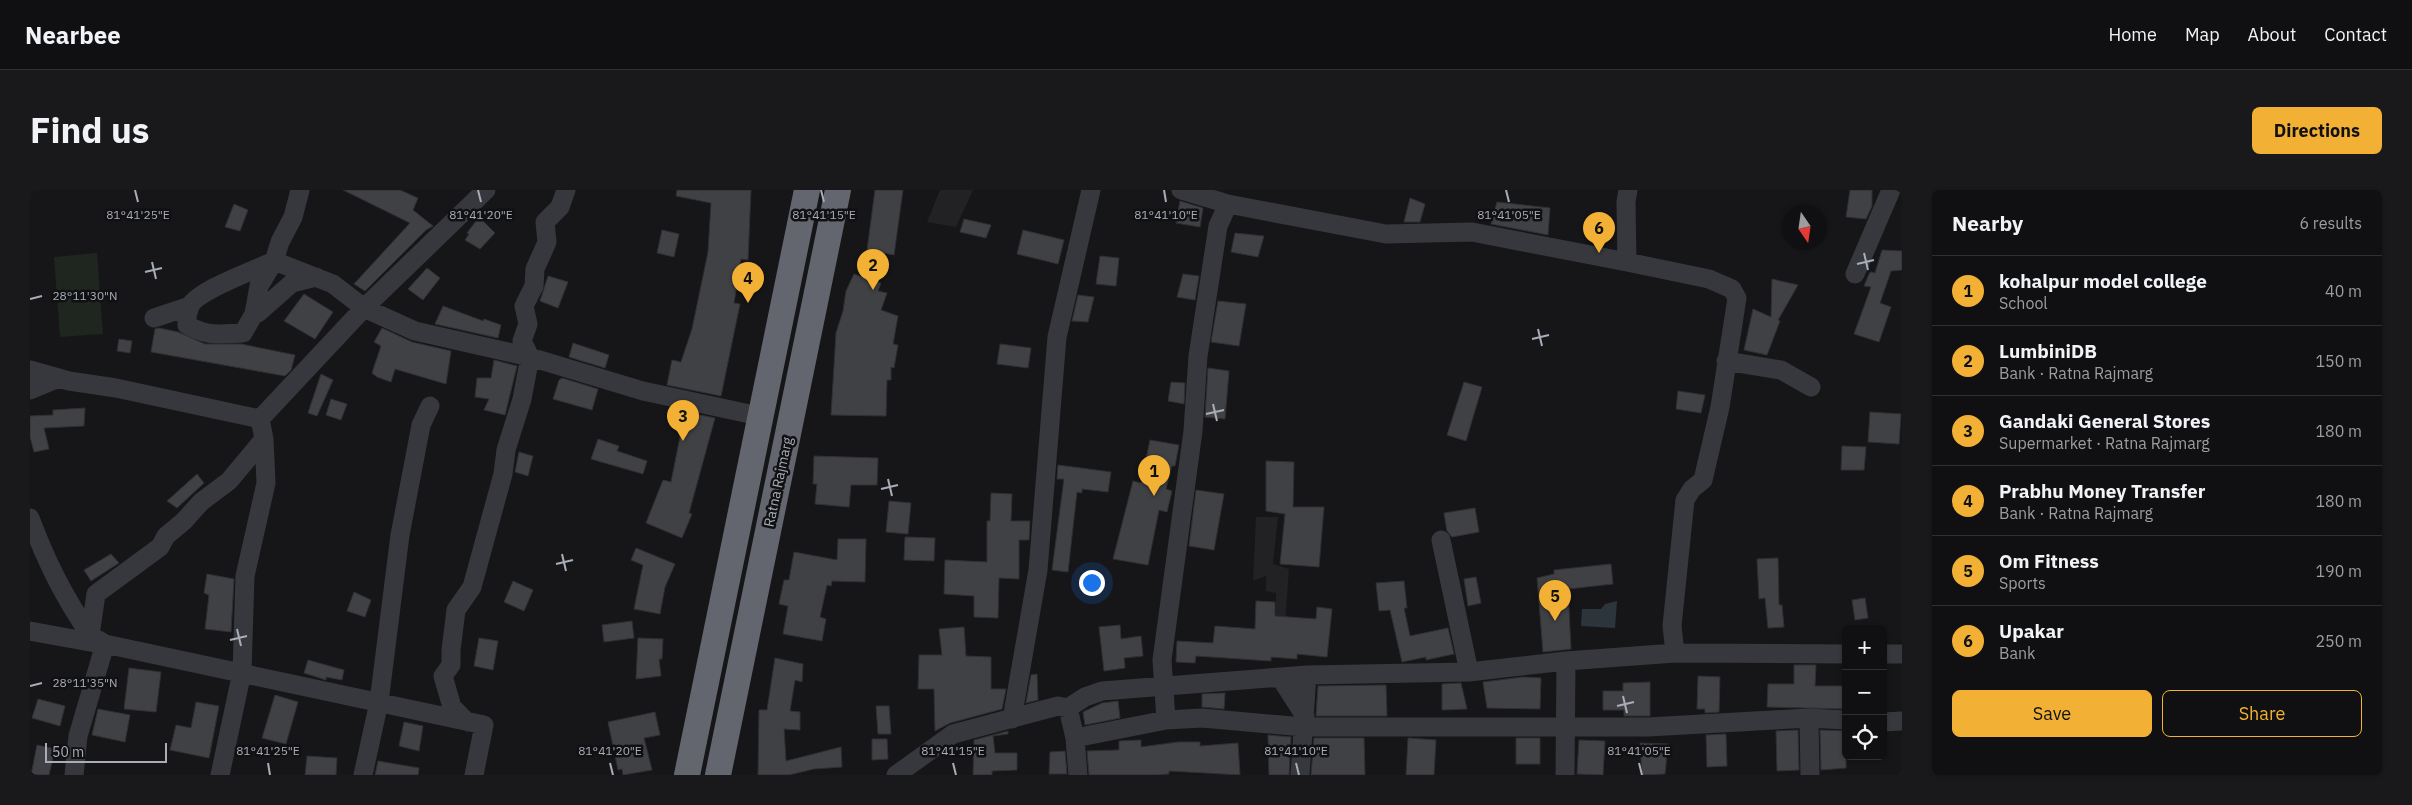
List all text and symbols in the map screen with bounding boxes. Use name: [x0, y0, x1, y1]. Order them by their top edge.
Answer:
text: Nearbee: [25, 19, 121, 51]
text: Home: [2109, 23, 2157, 46]
text: Map: [2185, 23, 2220, 46]
text: About: [2248, 23, 2296, 46]
text: Contact: [2324, 23, 2387, 46]
text: Find us: [30, 107, 149, 153]
button: Directions: [2252, 107, 2382, 154]
north arrow: [1782, 205, 1827, 250]
text: 81°41'25"E: [106, 207, 170, 222]
text: 81°41'20"E: [449, 207, 513, 222]
text: 81°41'15"E: [792, 207, 856, 222]
text: 81°41'10"E: [1134, 207, 1198, 222]
text: 81°41'05"E: [1477, 207, 1541, 222]
text: Nearby: [1952, 209, 2023, 237]
pin: 6: [1583, 212, 1615, 253]
text: 6 results: [2299, 213, 2362, 233]
pin: 2: [857, 249, 889, 290]
pin: 4: [732, 262, 764, 303]
text: kohalpur model college: [1999, 269, 2207, 293]
text: 1: [1963, 281, 1973, 301]
text: 40 m: [2325, 281, 2362, 301]
text: 28°11'30"N: [52, 288, 118, 303]
text: School: [1999, 293, 2048, 313]
text: LumbiniDB: [1999, 339, 2097, 363]
text: 2: [1963, 351, 1973, 371]
text: 150 m: [2315, 351, 2362, 371]
text: Bank · Ratna Rajmarg: [1999, 363, 2153, 383]
pin: 3: [667, 400, 699, 441]
text: Gandaki General Stores: [1999, 409, 2210, 433]
text: 3: [1963, 421, 1973, 441]
text: 180 m: [2315, 421, 2362, 441]
text: Supermarket · Ratna Rajmarg: [1999, 433, 2210, 453]
street label: Ratna Rajmarg: [760, 435, 796, 529]
pin: 1: [1138, 455, 1170, 496]
text: Prabhu Money Transfer: [1999, 479, 2205, 503]
text: 4: [1963, 491, 1973, 511]
text: 180 m: [2315, 491, 2362, 511]
text: Bank · Ratna Rajmarg: [1999, 503, 2153, 523]
text: Om Fitness: [1999, 549, 2099, 573]
text: 5: [1963, 561, 1973, 581]
text: 190 m: [2315, 561, 2362, 581]
your location: [1079, 570, 1105, 596]
text: Sports: [1999, 573, 2046, 593]
pin: 5: [1539, 580, 1571, 621]
text: Upakar: [1999, 619, 2064, 643]
map controls: [1842, 625, 1887, 760]
button: +: [1842, 625, 1887, 670]
text: 6: [1963, 631, 1973, 651]
text: 250 m: [2315, 631, 2362, 651]
text: Bank: [1999, 643, 2036, 663]
button: −: [1842, 670, 1887, 715]
text: 28°11'35"N: [52, 675, 118, 690]
button: Save: [1952, 690, 2152, 737]
button: Share: [2162, 690, 2362, 737]
button: locate: [1842, 715, 1887, 760]
scale bar: [45, 740, 168, 763]
text: 50 m: [52, 743, 84, 761]
text: 81°41'25"E: [236, 743, 300, 758]
text: 81°41'20"E: [578, 743, 642, 758]
text: 81°41'15"E: [921, 743, 985, 758]
text: 81°41'10"E: [1264, 743, 1328, 758]
text: 81°41'05"E: [1607, 743, 1671, 758]

